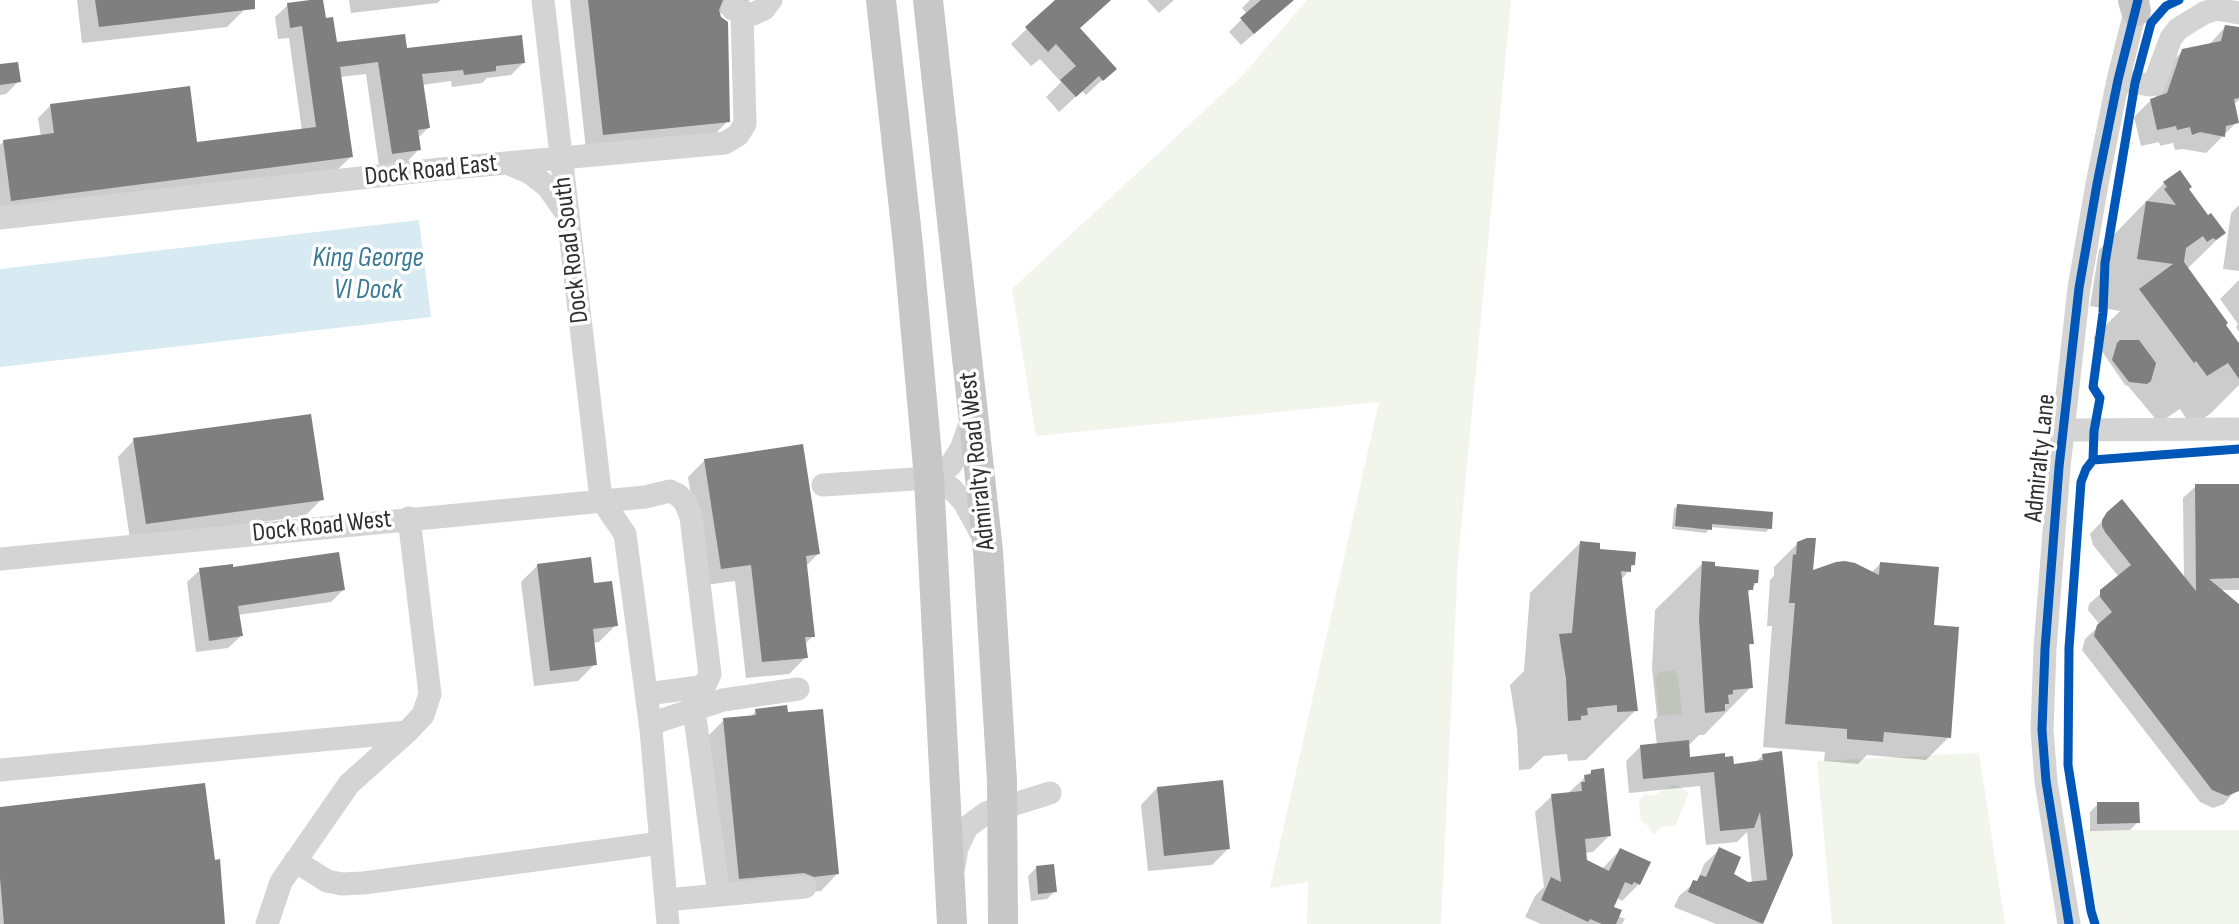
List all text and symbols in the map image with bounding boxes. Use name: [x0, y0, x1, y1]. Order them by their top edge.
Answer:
street label: Dock Road East: [363, 149, 499, 193]
street label: Dock Road South: [548, 175, 596, 325]
water label: King George VI Dock: [313, 242, 423, 308]
street label: Admiralty Road West: [953, 370, 1003, 552]
street label: Admiralty Lane: [2019, 393, 2063, 523]
street label: Dock Road West: [251, 504, 393, 550]

